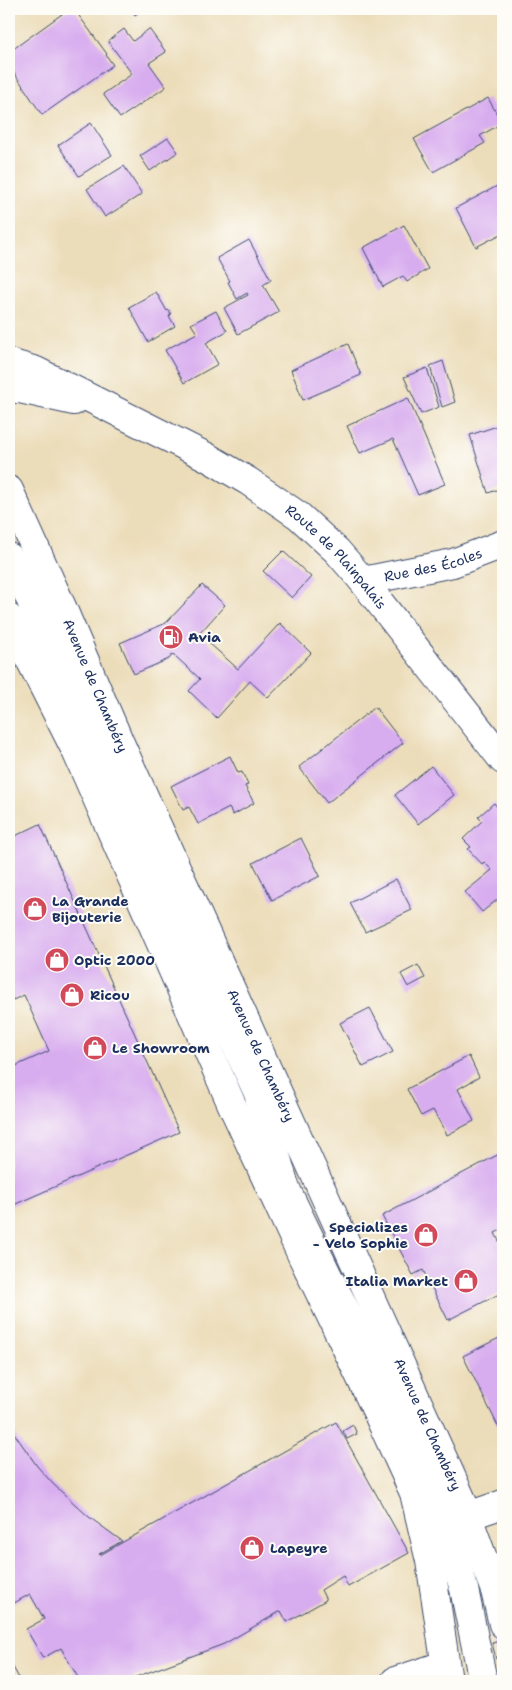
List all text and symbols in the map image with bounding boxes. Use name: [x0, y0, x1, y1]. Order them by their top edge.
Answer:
street label: Route de Plainpalais: [282, 500, 391, 613]
street label: Rue des Écoles: [382, 544, 485, 586]
street label: Avenue de Chambéry: [59, 616, 132, 755]
fuel station icon: Avia: [158, 624, 184, 650]
place label: Avia: [188, 628, 221, 646]
place label: La Grande Bijouterie: [52, 892, 129, 926]
shop icon: La Grande Bijouterie: [22, 896, 48, 922]
shop icon: Optic 2000: [44, 947, 70, 973]
place label: Optic 2000: [74, 951, 155, 969]
shop icon: Ricou: [59, 982, 85, 1008]
place label: Ricou: [90, 986, 130, 1004]
street label: Avenue de Chambéry: [223, 986, 299, 1124]
shop icon: Le Showroom: [82, 1035, 108, 1061]
place label: Le Showroom: [112, 1039, 210, 1057]
place label: Specializes - Velo Sophie: [313, 1218, 408, 1252]
shop icon: Specializes - Velo Sophie: [413, 1222, 439, 1248]
shop icon: Italia Market: [453, 1268, 479, 1294]
place label: Italia Market: [346, 1272, 448, 1290]
street label: Avenue de Chambéry: [390, 1355, 466, 1494]
shop icon: Lapeyre: [239, 1535, 265, 1561]
place label: Lapeyre: [270, 1539, 328, 1557]

